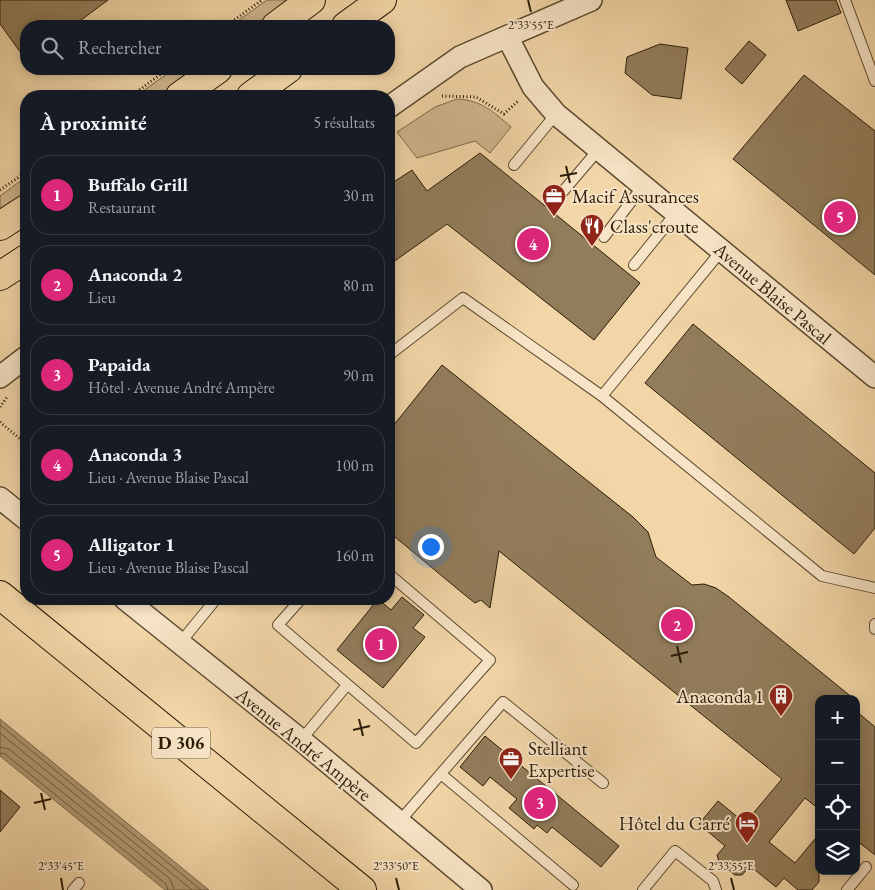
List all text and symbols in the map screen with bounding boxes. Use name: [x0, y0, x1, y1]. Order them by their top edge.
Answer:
text: 2°33'55"E: [508, 17, 554, 33]
search box: [20, 20, 395, 75]
icon: search: [38, 34, 66, 62]
text: Rechercher: [78, 35, 161, 60]
text: À proximité: [40, 109, 147, 136]
text: 5 résultats: [313, 112, 375, 133]
text: Buffalo Grill: [88, 172, 188, 197]
office icon: Macif Assurances: [541, 183, 567, 217]
place label: Macif Assurances: [572, 184, 699, 209]
text: 1: [53, 185, 61, 206]
text: 30 m: [343, 185, 374, 206]
text: Restaurant: [88, 197, 156, 218]
pin: 5: [824, 198, 856, 236]
restaurant icon: Class'croute: [579, 213, 605, 247]
place label: Class'croute: [610, 214, 698, 239]
pin: 4: [517, 225, 549, 263]
street label: Avenue Blaise Pascal: [708, 236, 837, 350]
text: Anaconda 2: [88, 262, 182, 287]
text: 2: [53, 275, 61, 296]
text: 80 m: [343, 275, 374, 296]
text: Lieu: [88, 287, 116, 308]
text: Papaida: [88, 352, 151, 377]
text: 3: [53, 365, 61, 386]
text: 90 m: [343, 365, 374, 386]
text: Hôtel · Avenue André Ampère: [88, 377, 275, 398]
text: Anaconda 3: [88, 442, 182, 467]
text: 4: [53, 455, 61, 476]
text: 100 m: [335, 455, 374, 476]
text: Lieu · Avenue Blaise Pascal: [88, 467, 249, 488]
text: Alligator 1: [88, 532, 175, 557]
your location: [418, 534, 444, 560]
text: 5: [53, 545, 61, 566]
text: 160 m: [335, 545, 374, 566]
text: Lieu · Avenue Blaise Pascal: [88, 557, 249, 578]
pin: 2: [661, 606, 693, 644]
pin: 1: [365, 625, 397, 663]
street label: Avenue André Ampère: [230, 681, 377, 807]
building icon: Anaconda 1: [768, 683, 794, 717]
place label: Anaconda 1: [675, 684, 764, 709]
map controls: [815, 695, 860, 875]
button: +: [815, 695, 860, 740]
road number: D 306: [152, 728, 210, 758]
place label: Stelliant Expertise: [528, 736, 595, 783]
button: −: [815, 740, 860, 785]
office icon: Stelliant Expertise: [498, 746, 524, 780]
pin: 3: [524, 784, 556, 822]
button: locate: [815, 785, 860, 830]
hotel icon: Hôtel du Carré: [734, 810, 760, 844]
place label: Hôtel du Carré: [619, 811, 730, 836]
button: layers: [815, 830, 860, 875]
text: 2°33'45"E: [38, 858, 84, 874]
text: 2°33'50"E: [373, 858, 419, 874]
text: 2°33'55"E: [708, 858, 754, 874]

